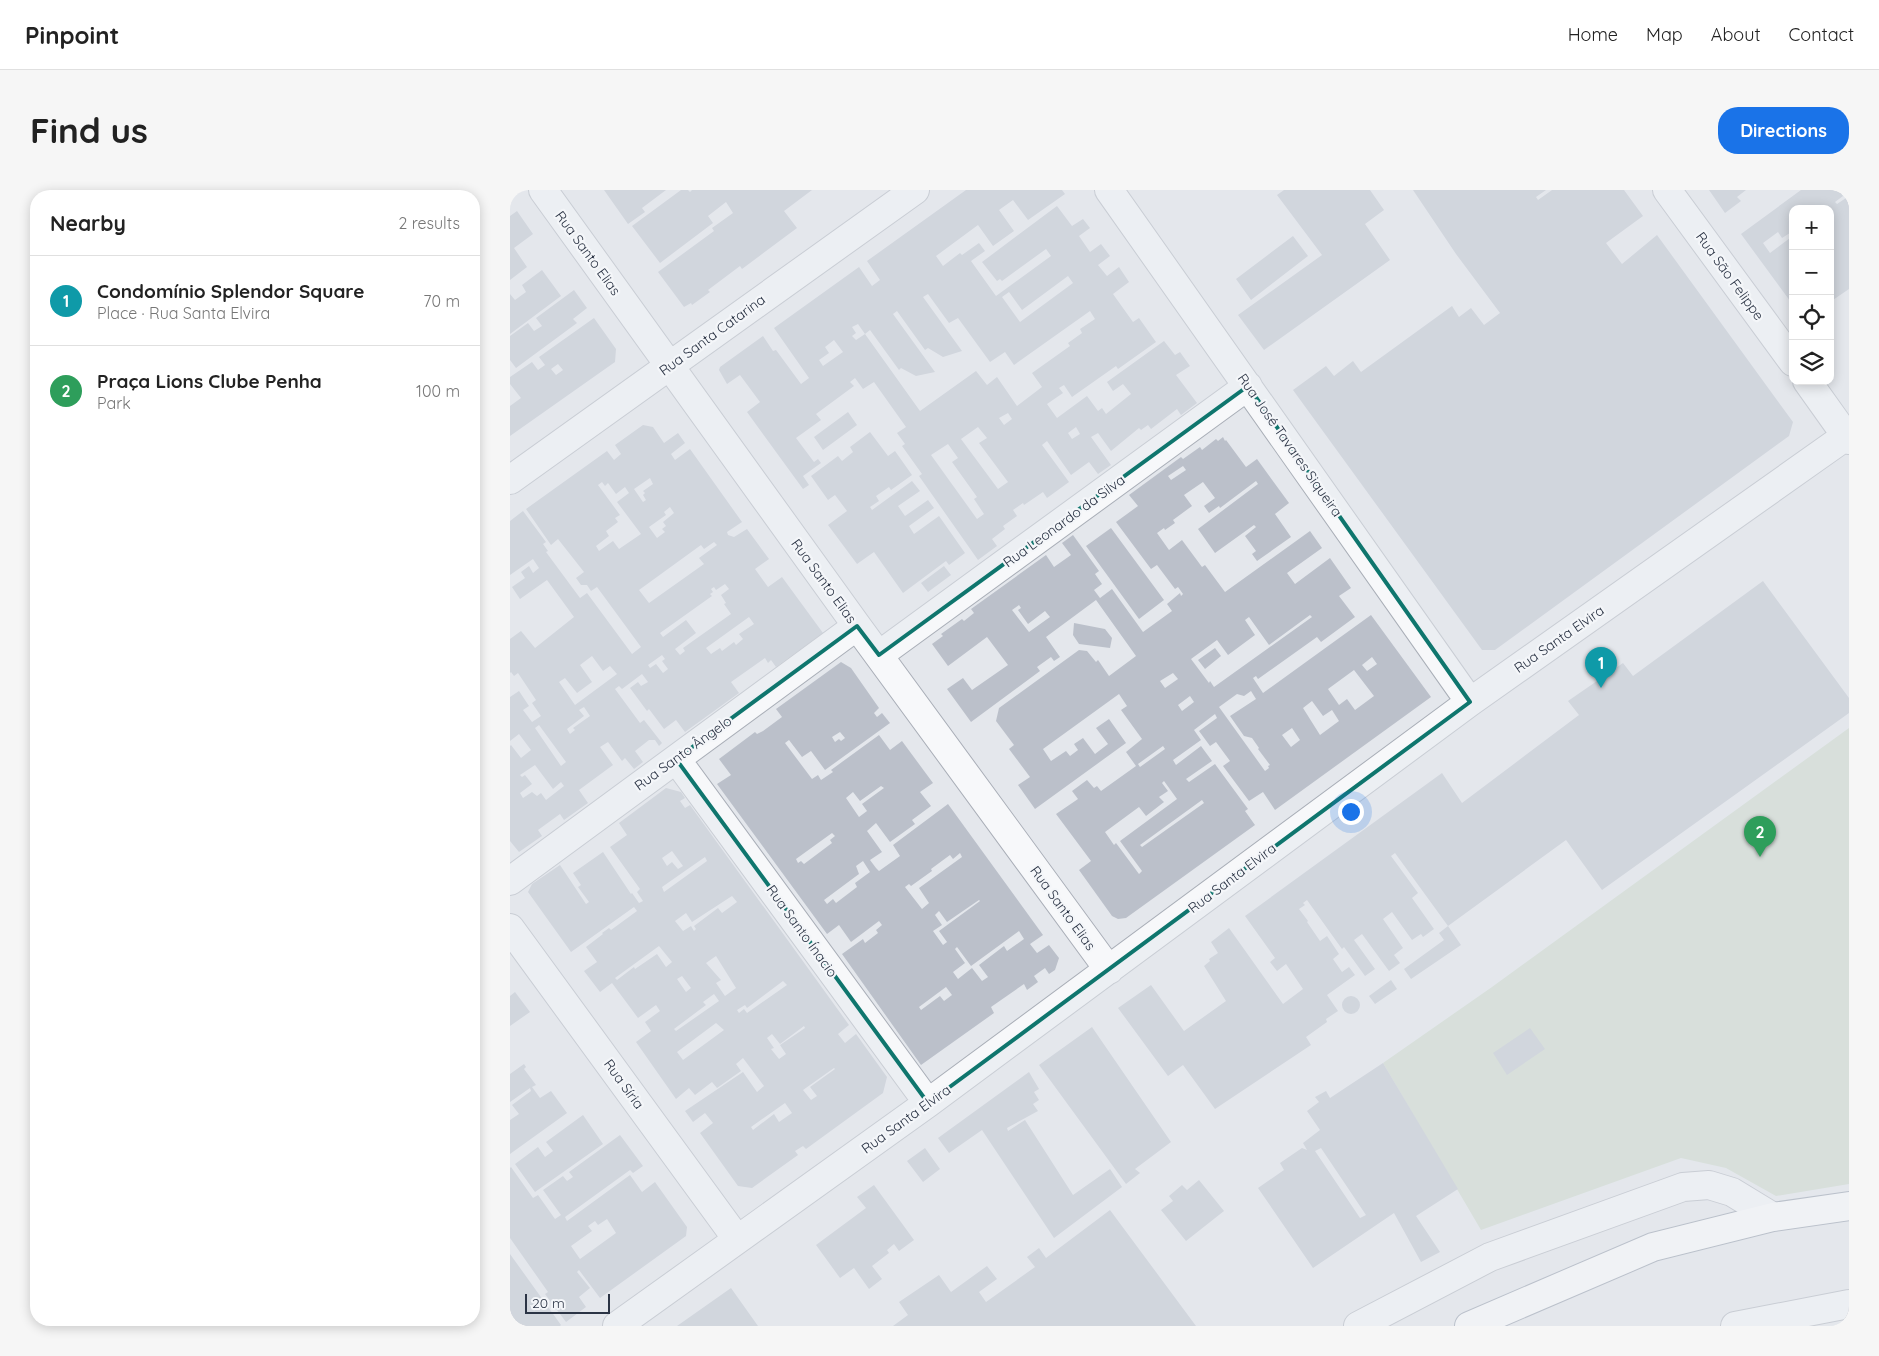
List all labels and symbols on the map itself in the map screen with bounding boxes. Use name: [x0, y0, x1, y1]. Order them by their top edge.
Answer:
street label: Rua Santo Elias: [551, 207, 625, 299]
street label: Rua São Felippe: [1692, 228, 1768, 324]
street label: Rua Santa Catarina: [655, 290, 769, 380]
street label: Rua José Tavares Siqueira: [1234, 370, 1346, 520]
street label: Rua Leonardo da Silva: [1000, 471, 1128, 571]
street label: Rua Santo Elias: [787, 535, 861, 627]
street label: Rua Santa Elvira: [1510, 601, 1608, 677]
pin: 1: [1585, 647, 1617, 688]
street label: Rua Santo Ângelo: [631, 712, 735, 794]
your location: [1338, 799, 1364, 825]
pin: 2: [1744, 816, 1776, 857]
street label: Rua Santa Elvira: [1184, 839, 1280, 917]
street label: Rua Santo Elias: [1026, 862, 1100, 954]
street label: Rua Santo Ínacio: [762, 881, 842, 981]
street label: Rua Síria: [600, 1056, 648, 1112]
street label: Rua Santa Elvira: [858, 1081, 954, 1157]
scale bar: [525, 1291, 610, 1314]

